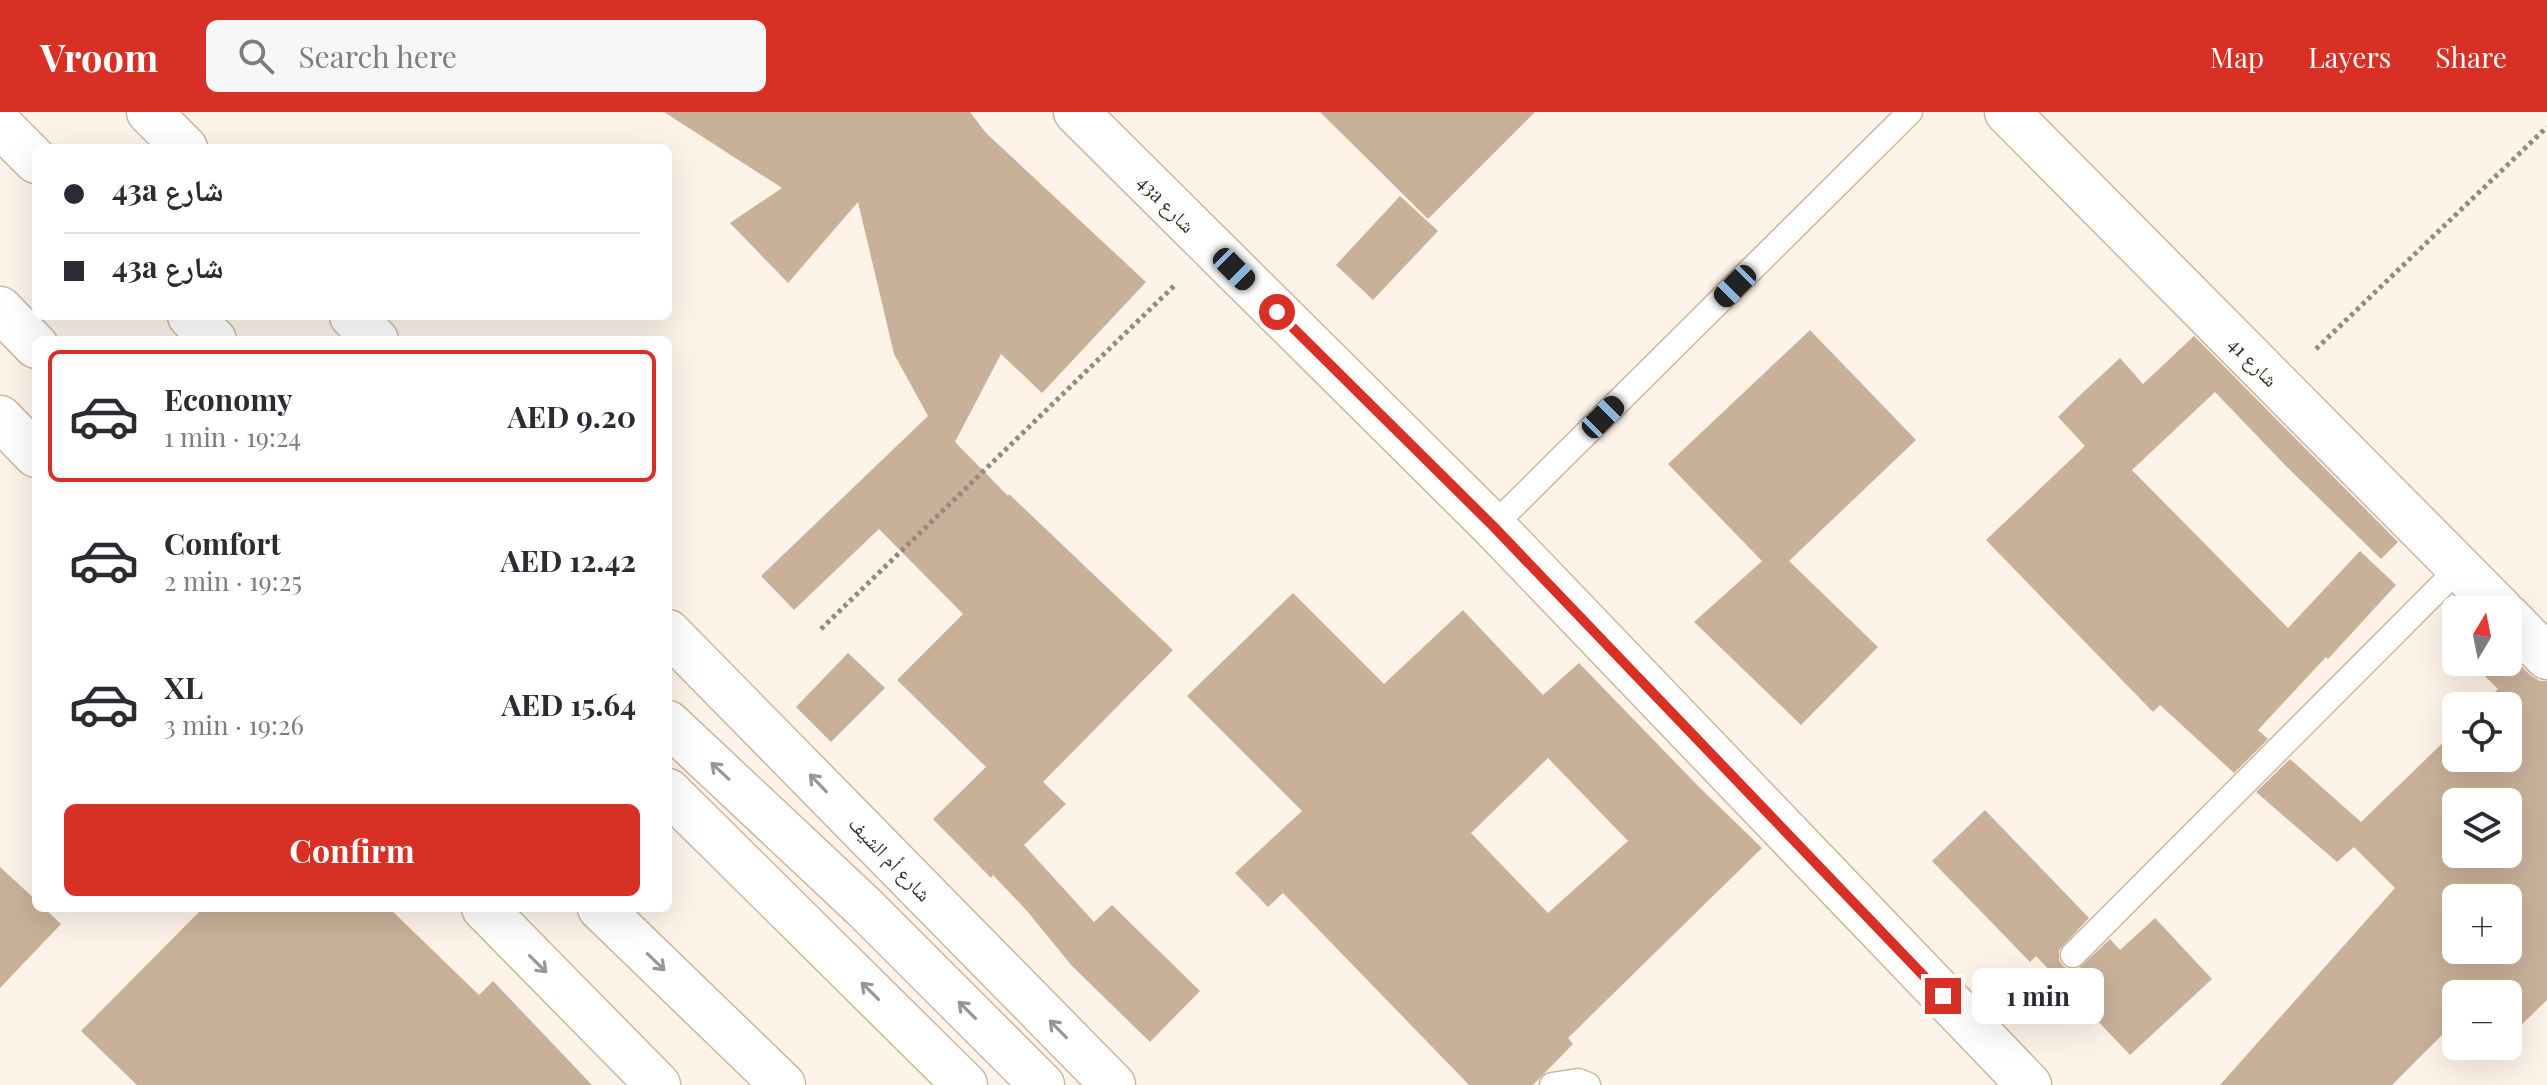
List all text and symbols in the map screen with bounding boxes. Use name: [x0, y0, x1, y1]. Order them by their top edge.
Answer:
search box: [206, 20, 766, 92]
text: Vroom: [40, 31, 158, 82]
icon: search: [234, 34, 278, 78]
text: Search here: [298, 36, 457, 76]
text: Map: [2210, 38, 2264, 75]
text: Layers: [2308, 38, 2391, 75]
text: Share: [2435, 38, 2507, 75]
street label: 43a شارع: [1132, 168, 1202, 238]
text: 43a شارع: [112, 169, 223, 209]
car: [1209, 244, 1259, 294]
text: 43a شارع: [112, 246, 223, 286]
car: [1710, 261, 1760, 311]
route start: [1259, 294, 1295, 330]
street label: شارع 41: [2222, 330, 2285, 393]
text: Economy: [164, 379, 293, 419]
icon: car: [68, 380, 140, 452]
car: [1578, 392, 1628, 442]
text: AED 9.20: [508, 396, 636, 436]
text: 1 min · 19:24: [164, 419, 301, 454]
text: Comfort: [164, 523, 281, 563]
icon: car: [68, 524, 140, 596]
text: AED 12.42: [500, 540, 636, 580]
text: 2 min · 19:25: [164, 563, 302, 598]
north arrow: [2442, 596, 2522, 676]
map controls: [2442, 596, 2522, 1060]
text: XL: [164, 667, 203, 707]
icon: car: [68, 668, 140, 740]
text: AED 15.64: [502, 684, 636, 724]
button: locate: [2442, 692, 2522, 772]
text: 3 min · 19:26: [164, 707, 304, 742]
one-way arrow: [710, 763, 730, 781]
one-way arrow: [809, 774, 828, 793]
button: layers: [2442, 788, 2522, 868]
button: Confirm: [64, 804, 640, 896]
street label: شارع أم الشيف: [842, 810, 938, 908]
button: +: [2442, 884, 2522, 964]
one-way arrow: [646, 953, 666, 972]
one-way arrow: [528, 954, 548, 973]
callout: 1 min: [1971, 968, 2103, 1024]
route end: [1925, 978, 1961, 1014]
text: 1 min: [2006, 978, 2070, 1013]
button: −: [2442, 980, 2522, 1060]
one-way arrow: [861, 982, 880, 1001]
one-way arrow: [958, 1001, 977, 1020]
one-way arrow: [1049, 1020, 1068, 1039]

